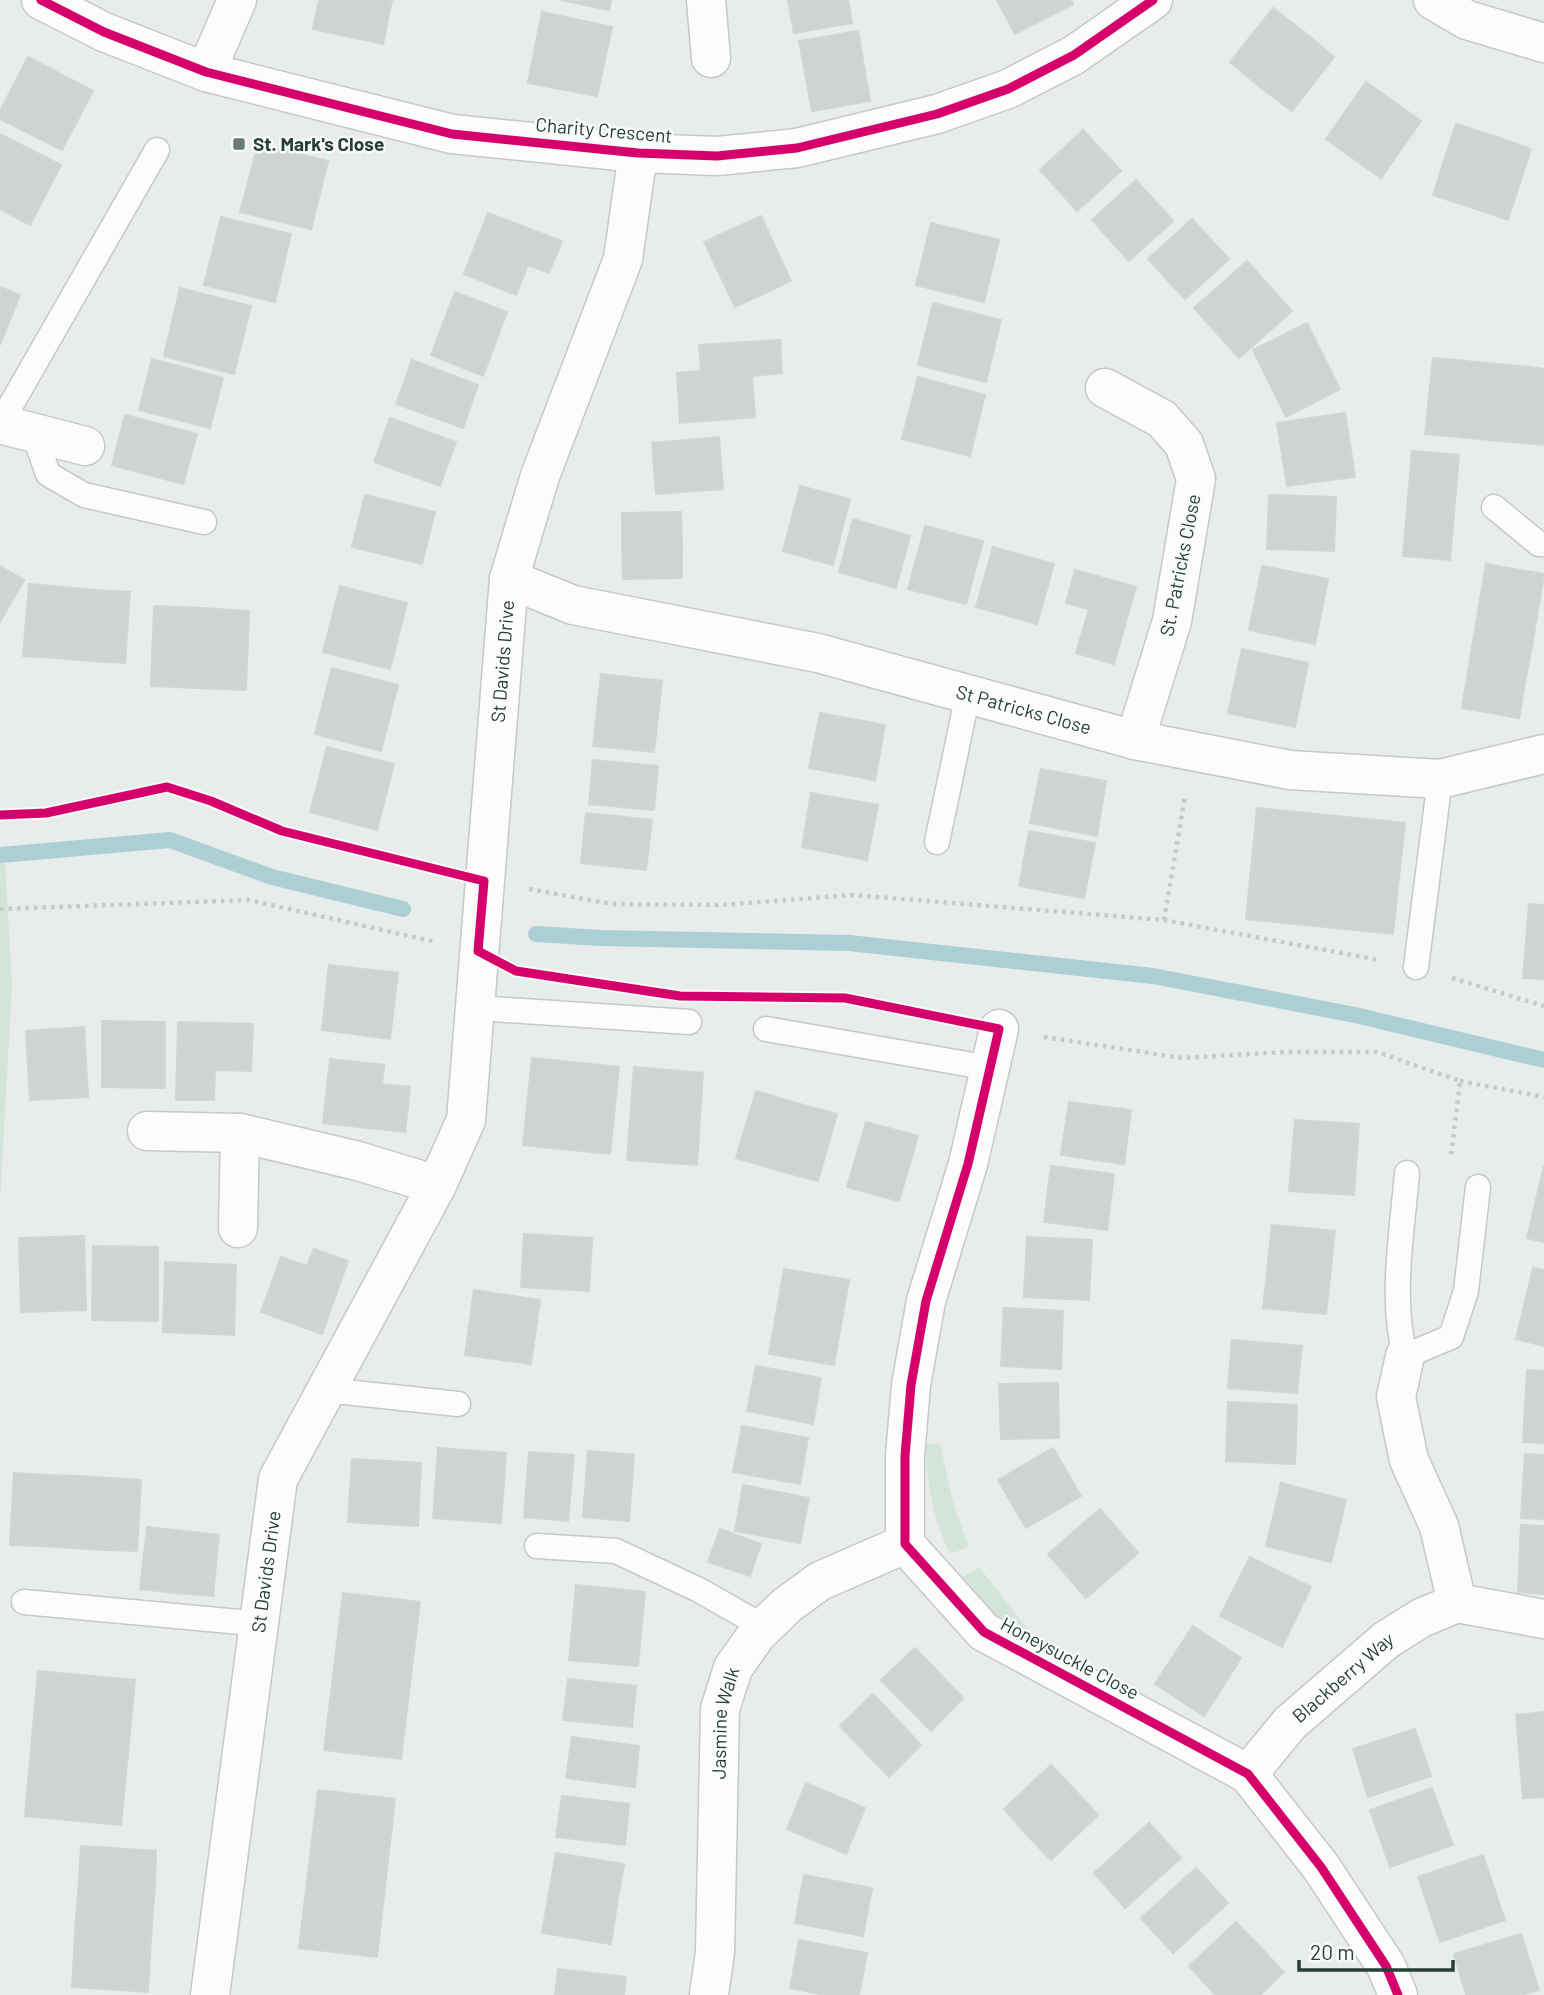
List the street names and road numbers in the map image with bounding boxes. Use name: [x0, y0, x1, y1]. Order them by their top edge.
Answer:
street label: Charity Crescent: [535, 112, 673, 147]
street label: St. Patricks Close: [1154, 492, 1205, 638]
street label: St Davids Drive: [486, 599, 518, 723]
street label: St Patricks Close: [954, 679, 1094, 738]
street label: St Davids Drive: [246, 1509, 285, 1634]
street label: Honeysuckle Close: [997, 1611, 1143, 1704]
street label: Blackberry Way: [1287, 1626, 1398, 1727]
street label: Jasmine Walk: [707, 1664, 744, 1780]

